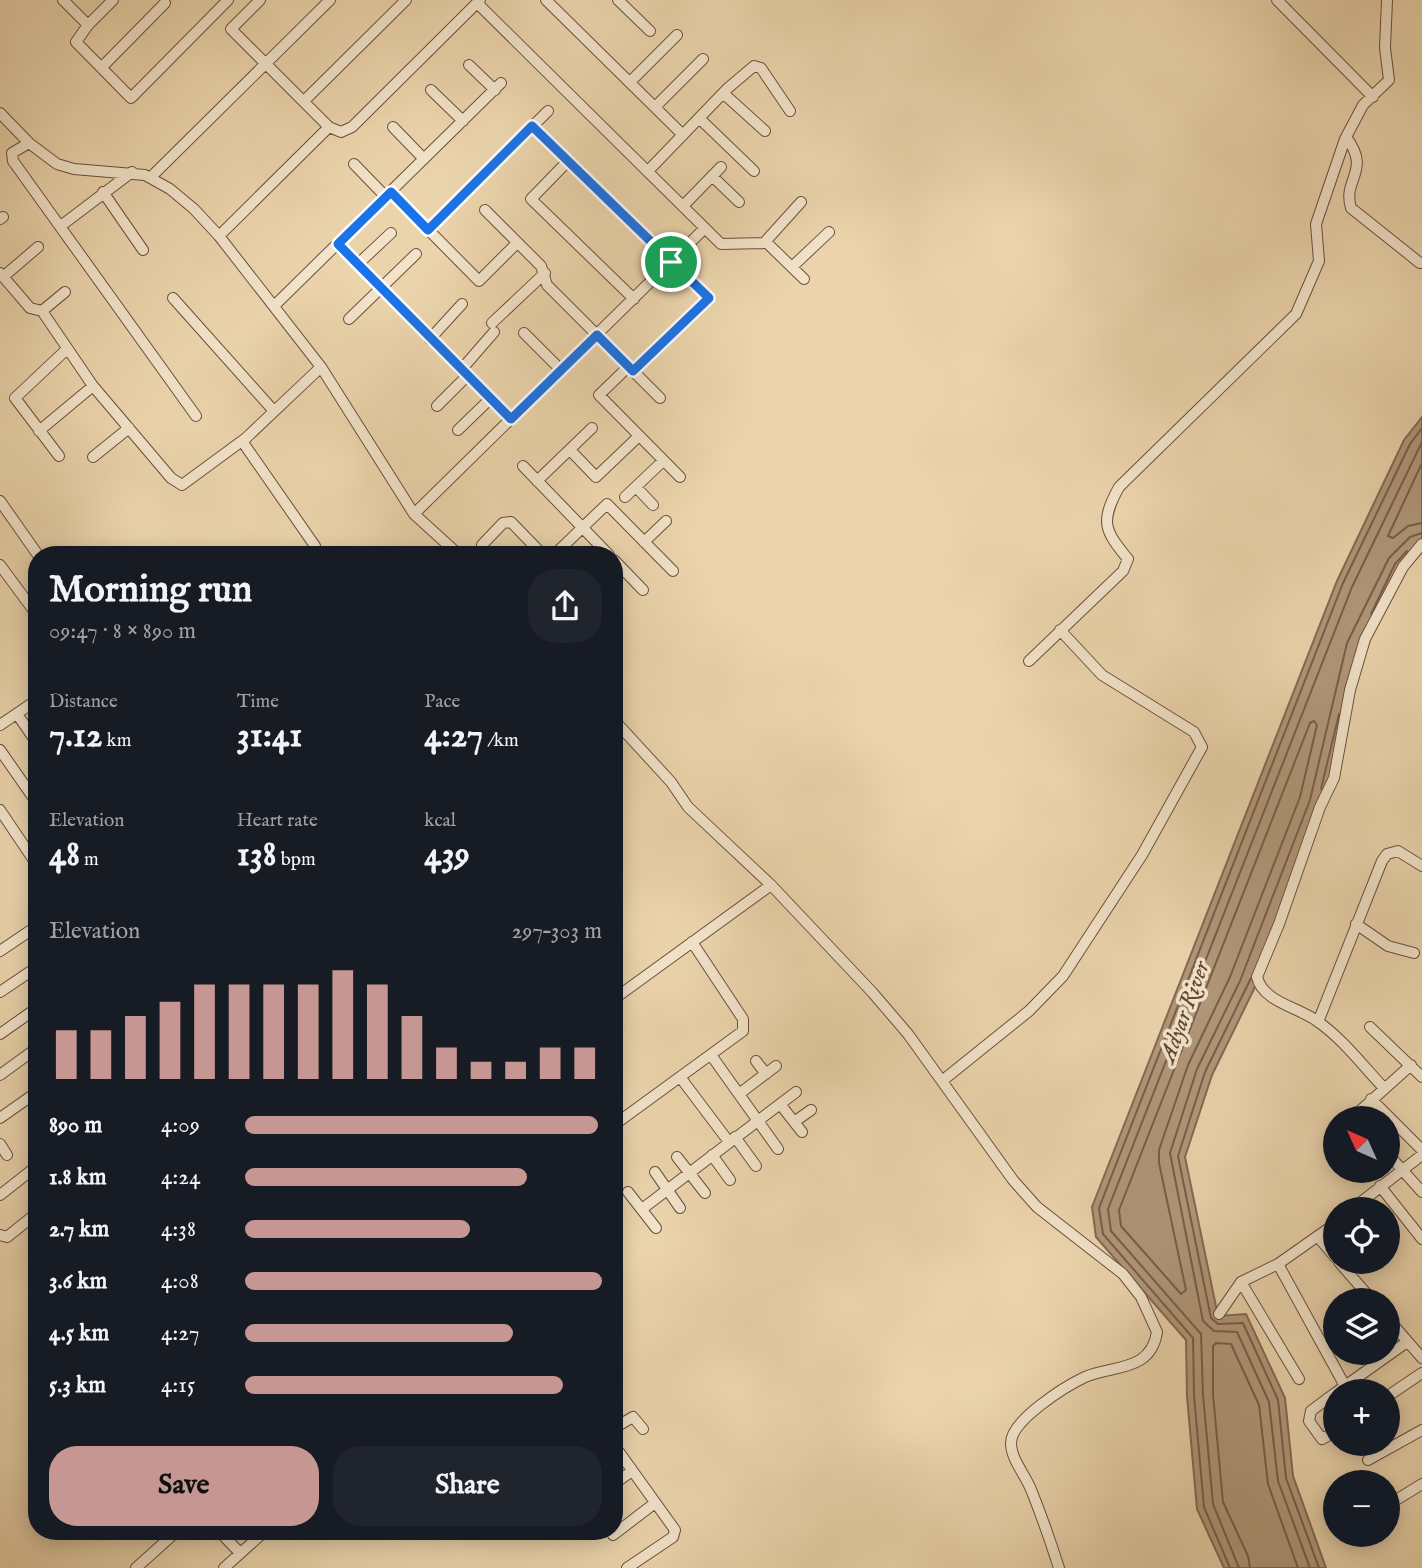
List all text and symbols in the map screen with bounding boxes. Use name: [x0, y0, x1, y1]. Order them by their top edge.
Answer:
pin: [641, 232, 701, 292]
icon: arrive: [652, 243, 690, 281]
text: Morning run: [49, 567, 252, 615]
button: share: [528, 569, 602, 643]
text: 09:47 · 8 × 890 m: [49, 617, 196, 646]
text: Distance: [49, 690, 118, 714]
text: Time: [237, 690, 279, 714]
text: Pace: [424, 690, 460, 714]
text: 7.12: [49, 714, 102, 759]
text: 31:41: [237, 714, 302, 759]
text: 4:27: [424, 714, 483, 759]
text: km: [102, 729, 131, 753]
text: /km: [483, 729, 519, 753]
text: Elevation: [49, 809, 124, 833]
text: Heart rate: [237, 809, 318, 833]
text: kcal: [424, 809, 456, 833]
text: 48: [49, 833, 80, 878]
text: 138: [237, 833, 277, 878]
text: 439: [424, 833, 470, 878]
text: m: [80, 848, 99, 872]
text: bpm: [277, 848, 316, 872]
text: Elevation: [49, 917, 140, 946]
text: 297–303 m: [511, 917, 602, 946]
water label: Adyar River: [1153, 956, 1217, 1069]
north arrow: [1323, 1106, 1400, 1183]
map controls: [1323, 1106, 1400, 1547]
text: 890 m: [49, 1111, 102, 1140]
text: 4:09: [161, 1111, 200, 1140]
text: 1.8 km: [49, 1163, 107, 1192]
text: 4:24: [161, 1163, 200, 1192]
button: locate: [1323, 1197, 1400, 1274]
text: 2.7 km: [49, 1215, 109, 1244]
text: 4:38: [161, 1215, 196, 1244]
text: 3.6 km: [49, 1267, 107, 1296]
text: 4:08: [161, 1267, 199, 1296]
button: layers: [1323, 1288, 1400, 1365]
text: 4.5 km: [49, 1319, 109, 1348]
text: 4:27: [161, 1319, 200, 1348]
text: 5.3 km: [49, 1371, 106, 1400]
text: 4:15: [161, 1371, 195, 1400]
button: +: [1323, 1379, 1400, 1456]
button: Save: [49, 1446, 319, 1526]
button: Share: [333, 1446, 602, 1526]
button: −: [1323, 1470, 1400, 1547]

